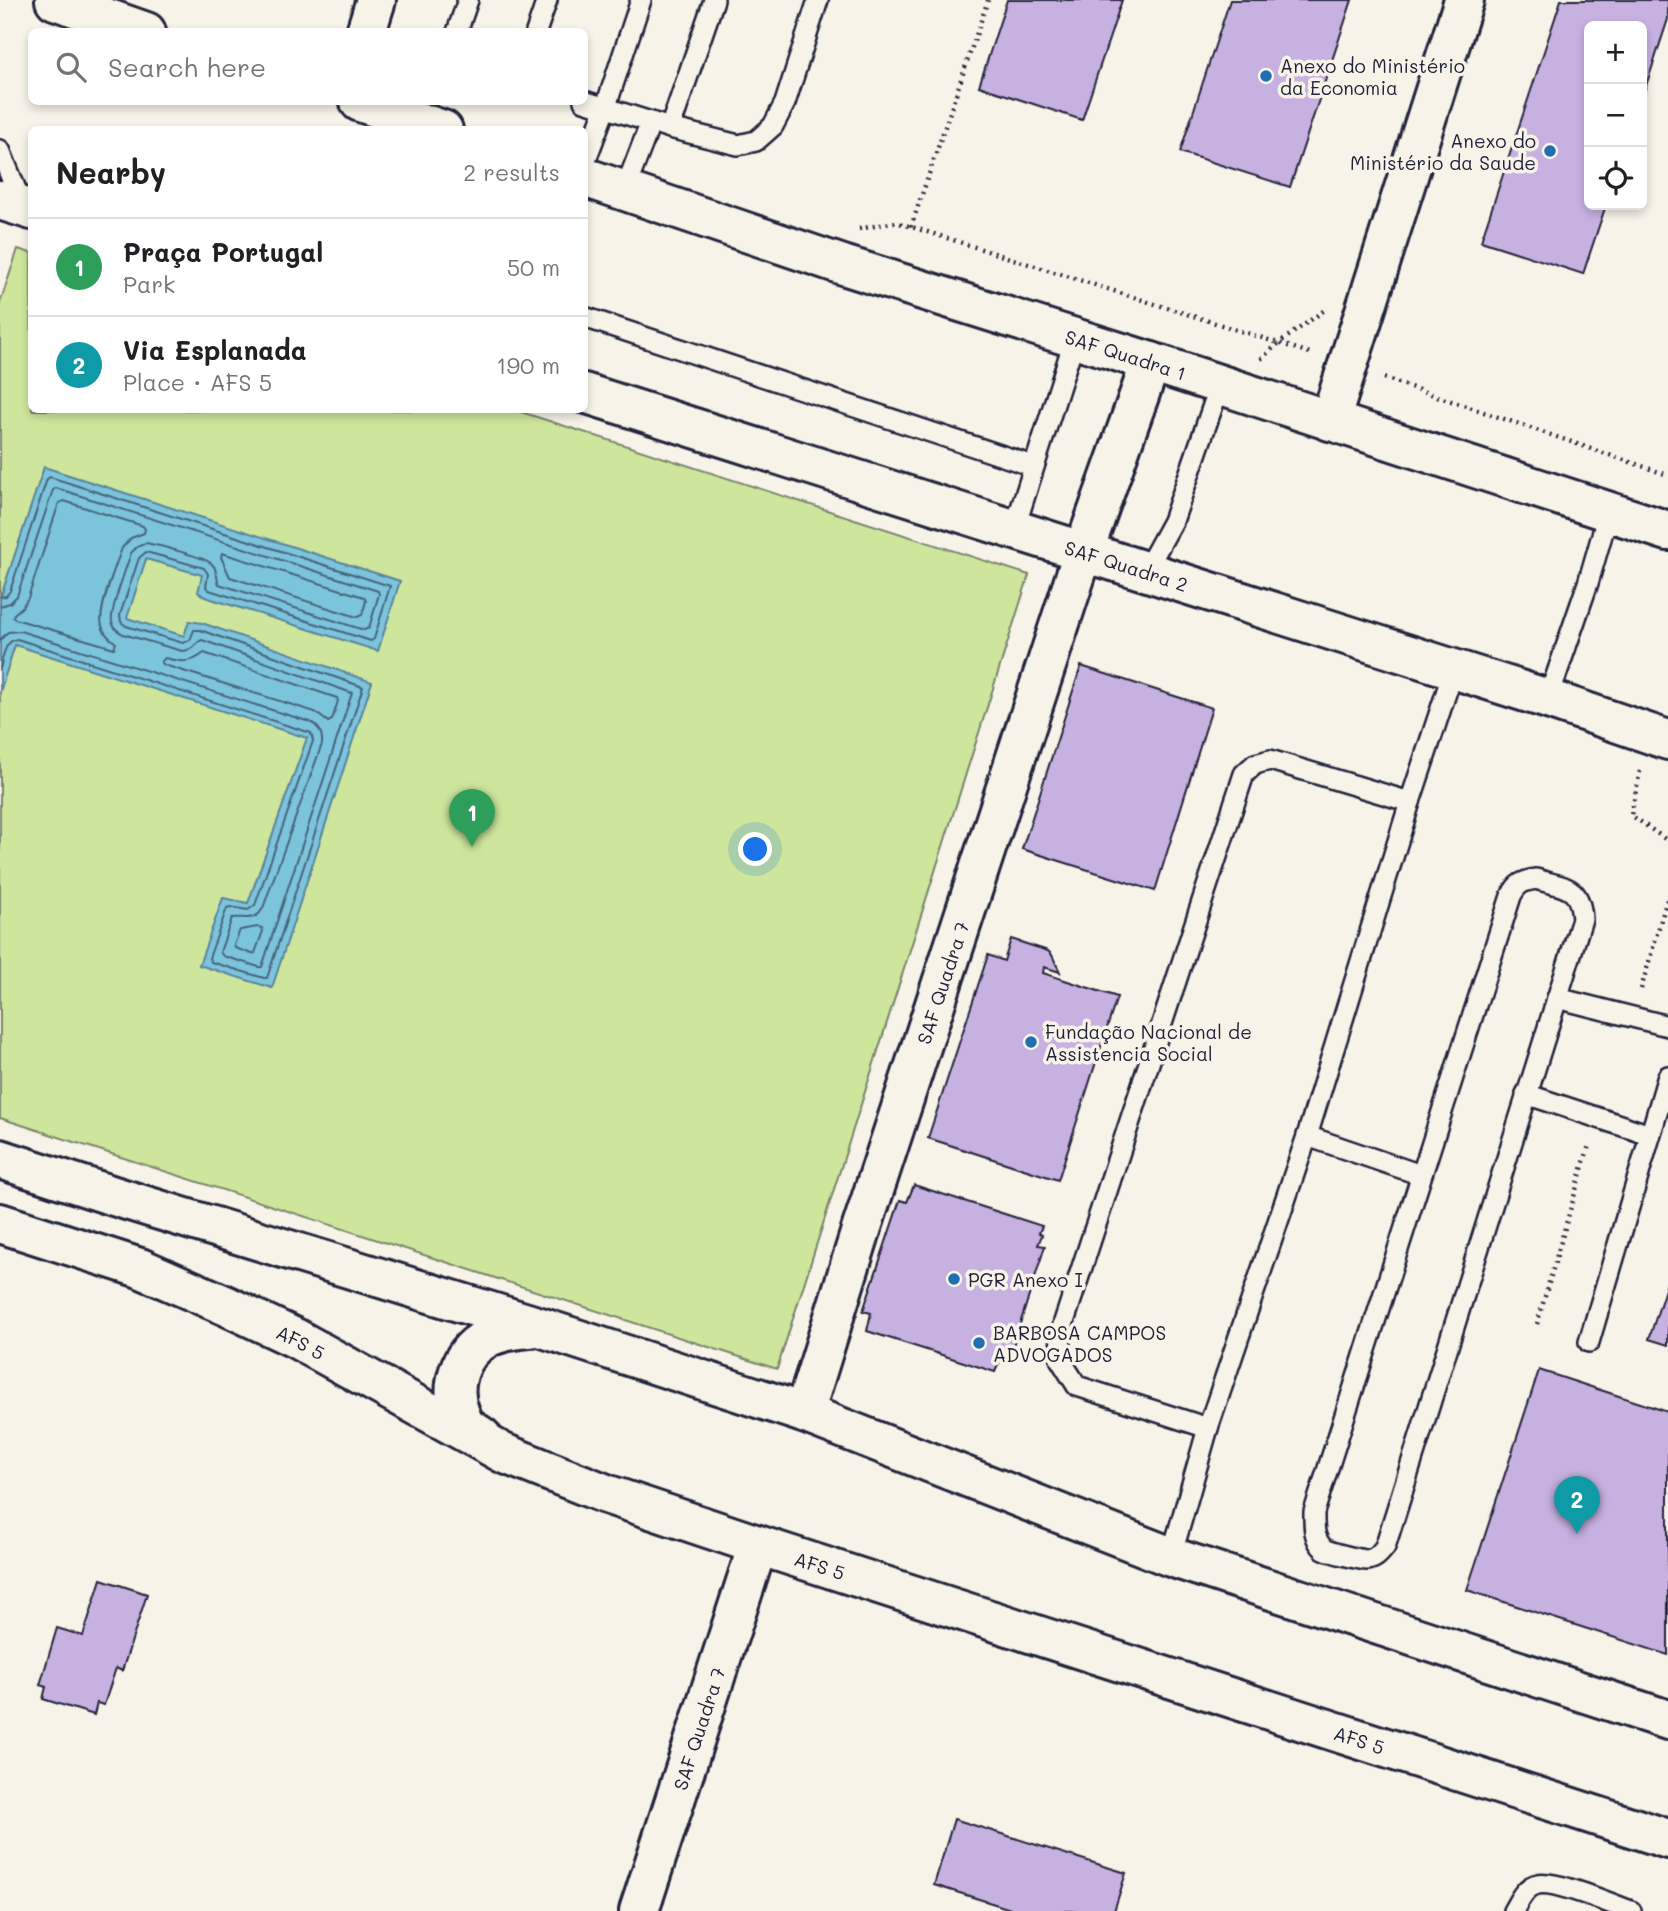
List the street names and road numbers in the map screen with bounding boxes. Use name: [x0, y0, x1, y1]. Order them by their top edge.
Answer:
street label: SAF Quadra 1: [1062, 323, 1189, 385]
street label: SAF Quadra 2: [1062, 534, 1191, 596]
street label: SAF Quadra 7: [910, 918, 974, 1047]
street label: AFS 5: [273, 1319, 330, 1365]
street label: AFS 5: [791, 1545, 848, 1585]
street label: SAF Quadra 7: [667, 1664, 730, 1793]
street label: AFS 5: [1331, 1719, 1388, 1759]

